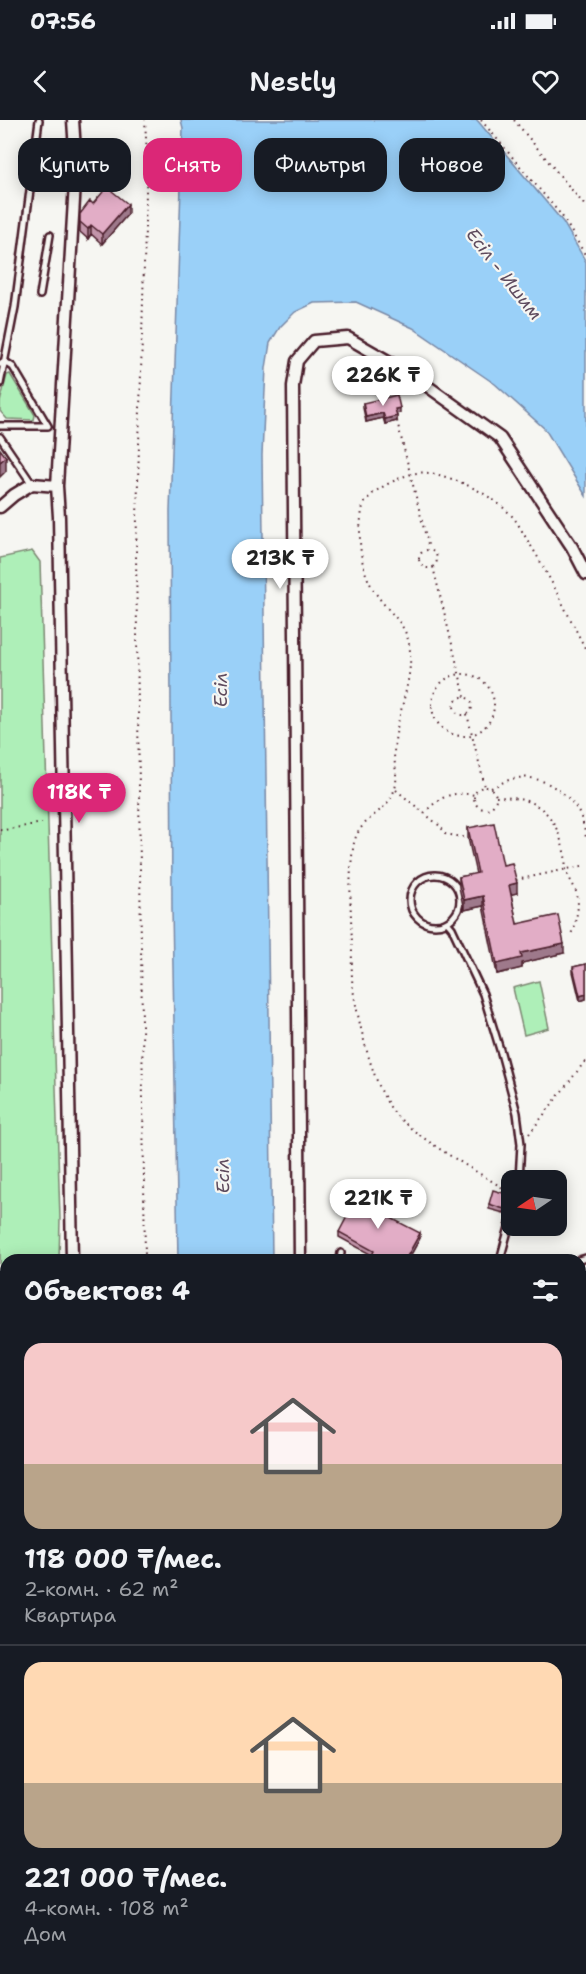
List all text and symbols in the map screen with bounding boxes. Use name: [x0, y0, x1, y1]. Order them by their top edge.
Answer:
text: 07:56: [30, 7, 96, 36]
text: Nestly: [249, 63, 337, 100]
icon: back: [24, 65, 57, 98]
icon: heart: [529, 65, 562, 98]
chip: Купить: [18, 138, 131, 192]
chip: Снять: [143, 138, 242, 192]
chip: Фильтры: [254, 138, 387, 192]
chip: Новое: [399, 138, 505, 192]
water label: Есіл - Ишим: [461, 223, 547, 325]
pin: 226K ₸: [334, 356, 432, 407]
text: 226K ₸: [346, 362, 420, 388]
pin: 213K ₸: [231, 539, 329, 590]
text: 213K ₸: [246, 545, 314, 571]
water label: Есіл: [209, 673, 233, 707]
pin: 118K ₸: [30, 773, 128, 824]
text: 118K ₸: [47, 779, 111, 805]
water label: Есіл: [211, 1158, 235, 1194]
north arrow: [501, 1170, 567, 1236]
map controls: [501, 1170, 567, 1236]
pin: 221K ₸: [329, 1179, 427, 1230]
text: 221K ₸: [344, 1185, 412, 1211]
text: Объектов: 4: [24, 1273, 190, 1308]
icon: filters: [529, 1274, 562, 1307]
icon: home: [239, 1382, 347, 1490]
text: 118 000 ₸/мес.: [24, 1541, 222, 1576]
text: 2-комн. · 62 m²: [24, 1576, 178, 1602]
text: Квартира: [24, 1602, 116, 1628]
icon: home: [239, 1701, 347, 1809]
text: 221 000 ₸/мес.: [24, 1860, 227, 1895]
text: 4-комн. · 108 m²: [24, 1895, 189, 1921]
text: Дом: [24, 1921, 66, 1947]

